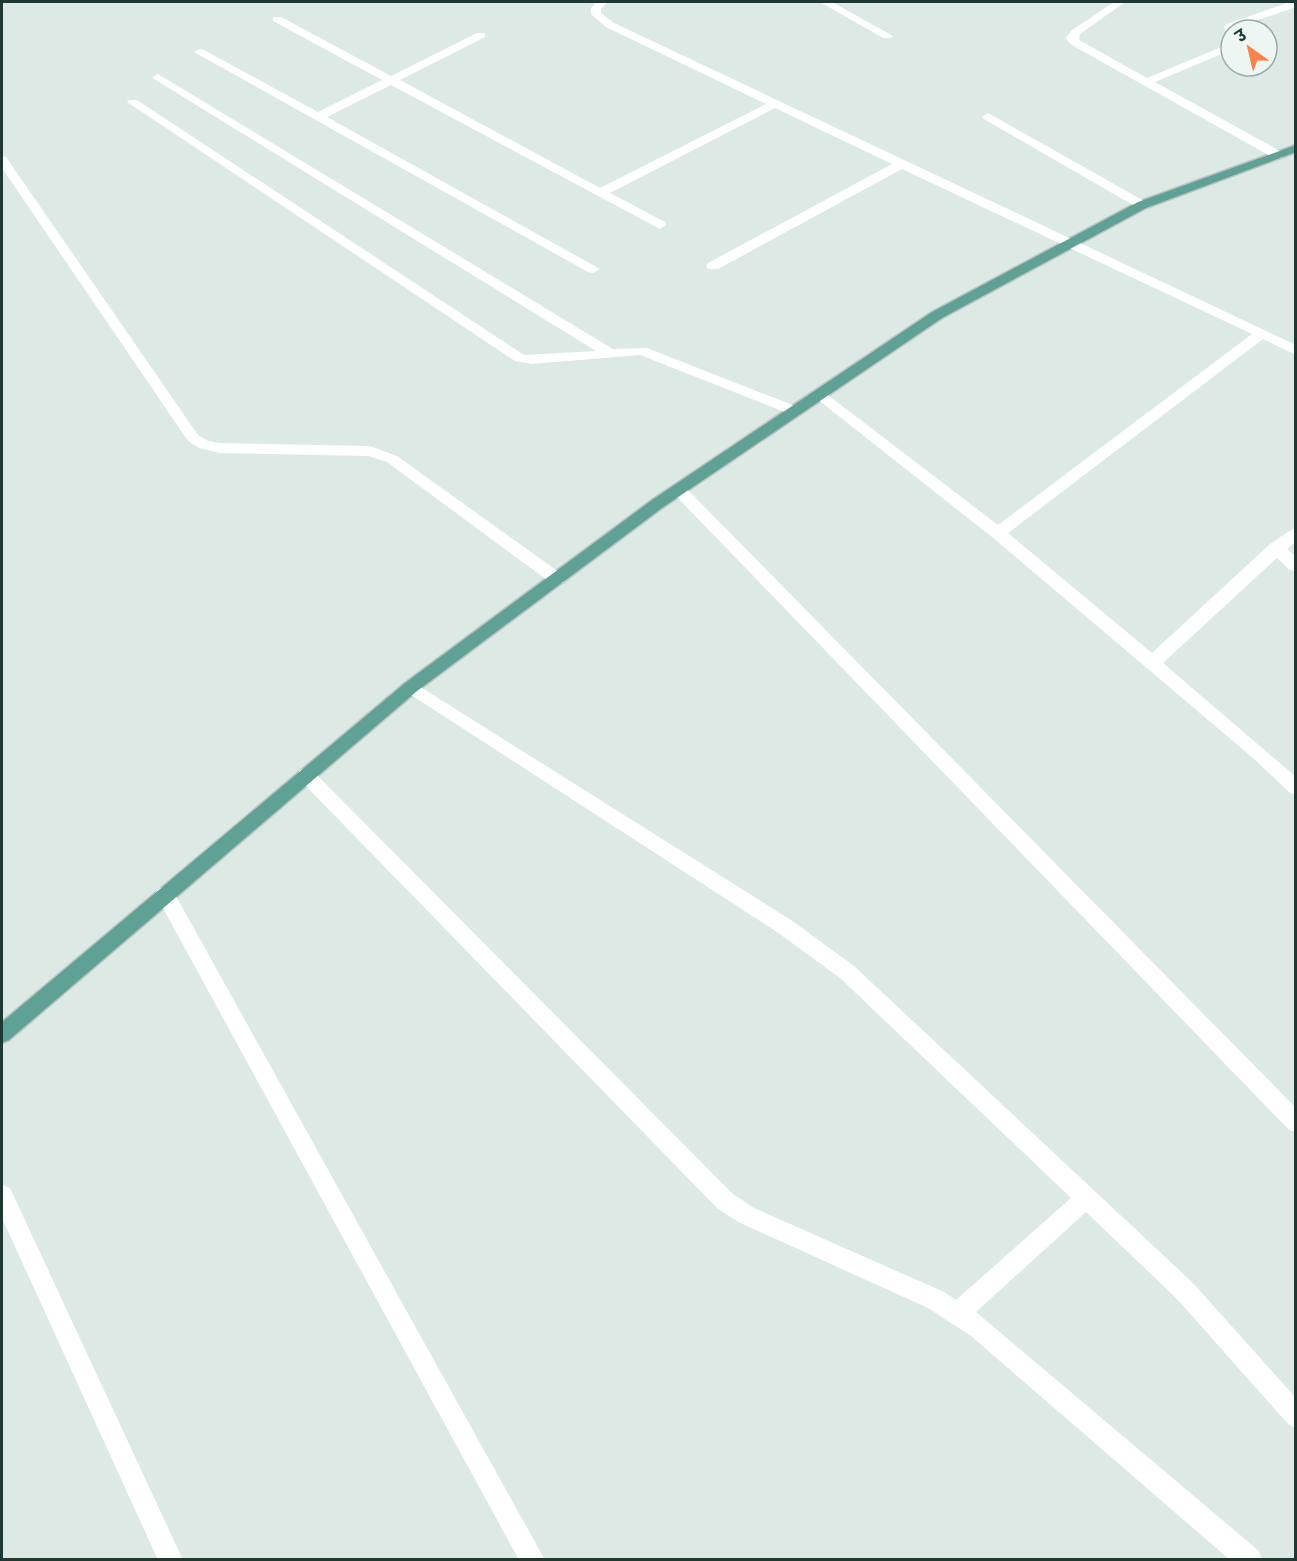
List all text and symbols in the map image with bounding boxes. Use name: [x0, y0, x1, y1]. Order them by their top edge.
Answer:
north arrow: [1219, 18, 1279, 78]
text: उ: [1230, 23, 1252, 49]

